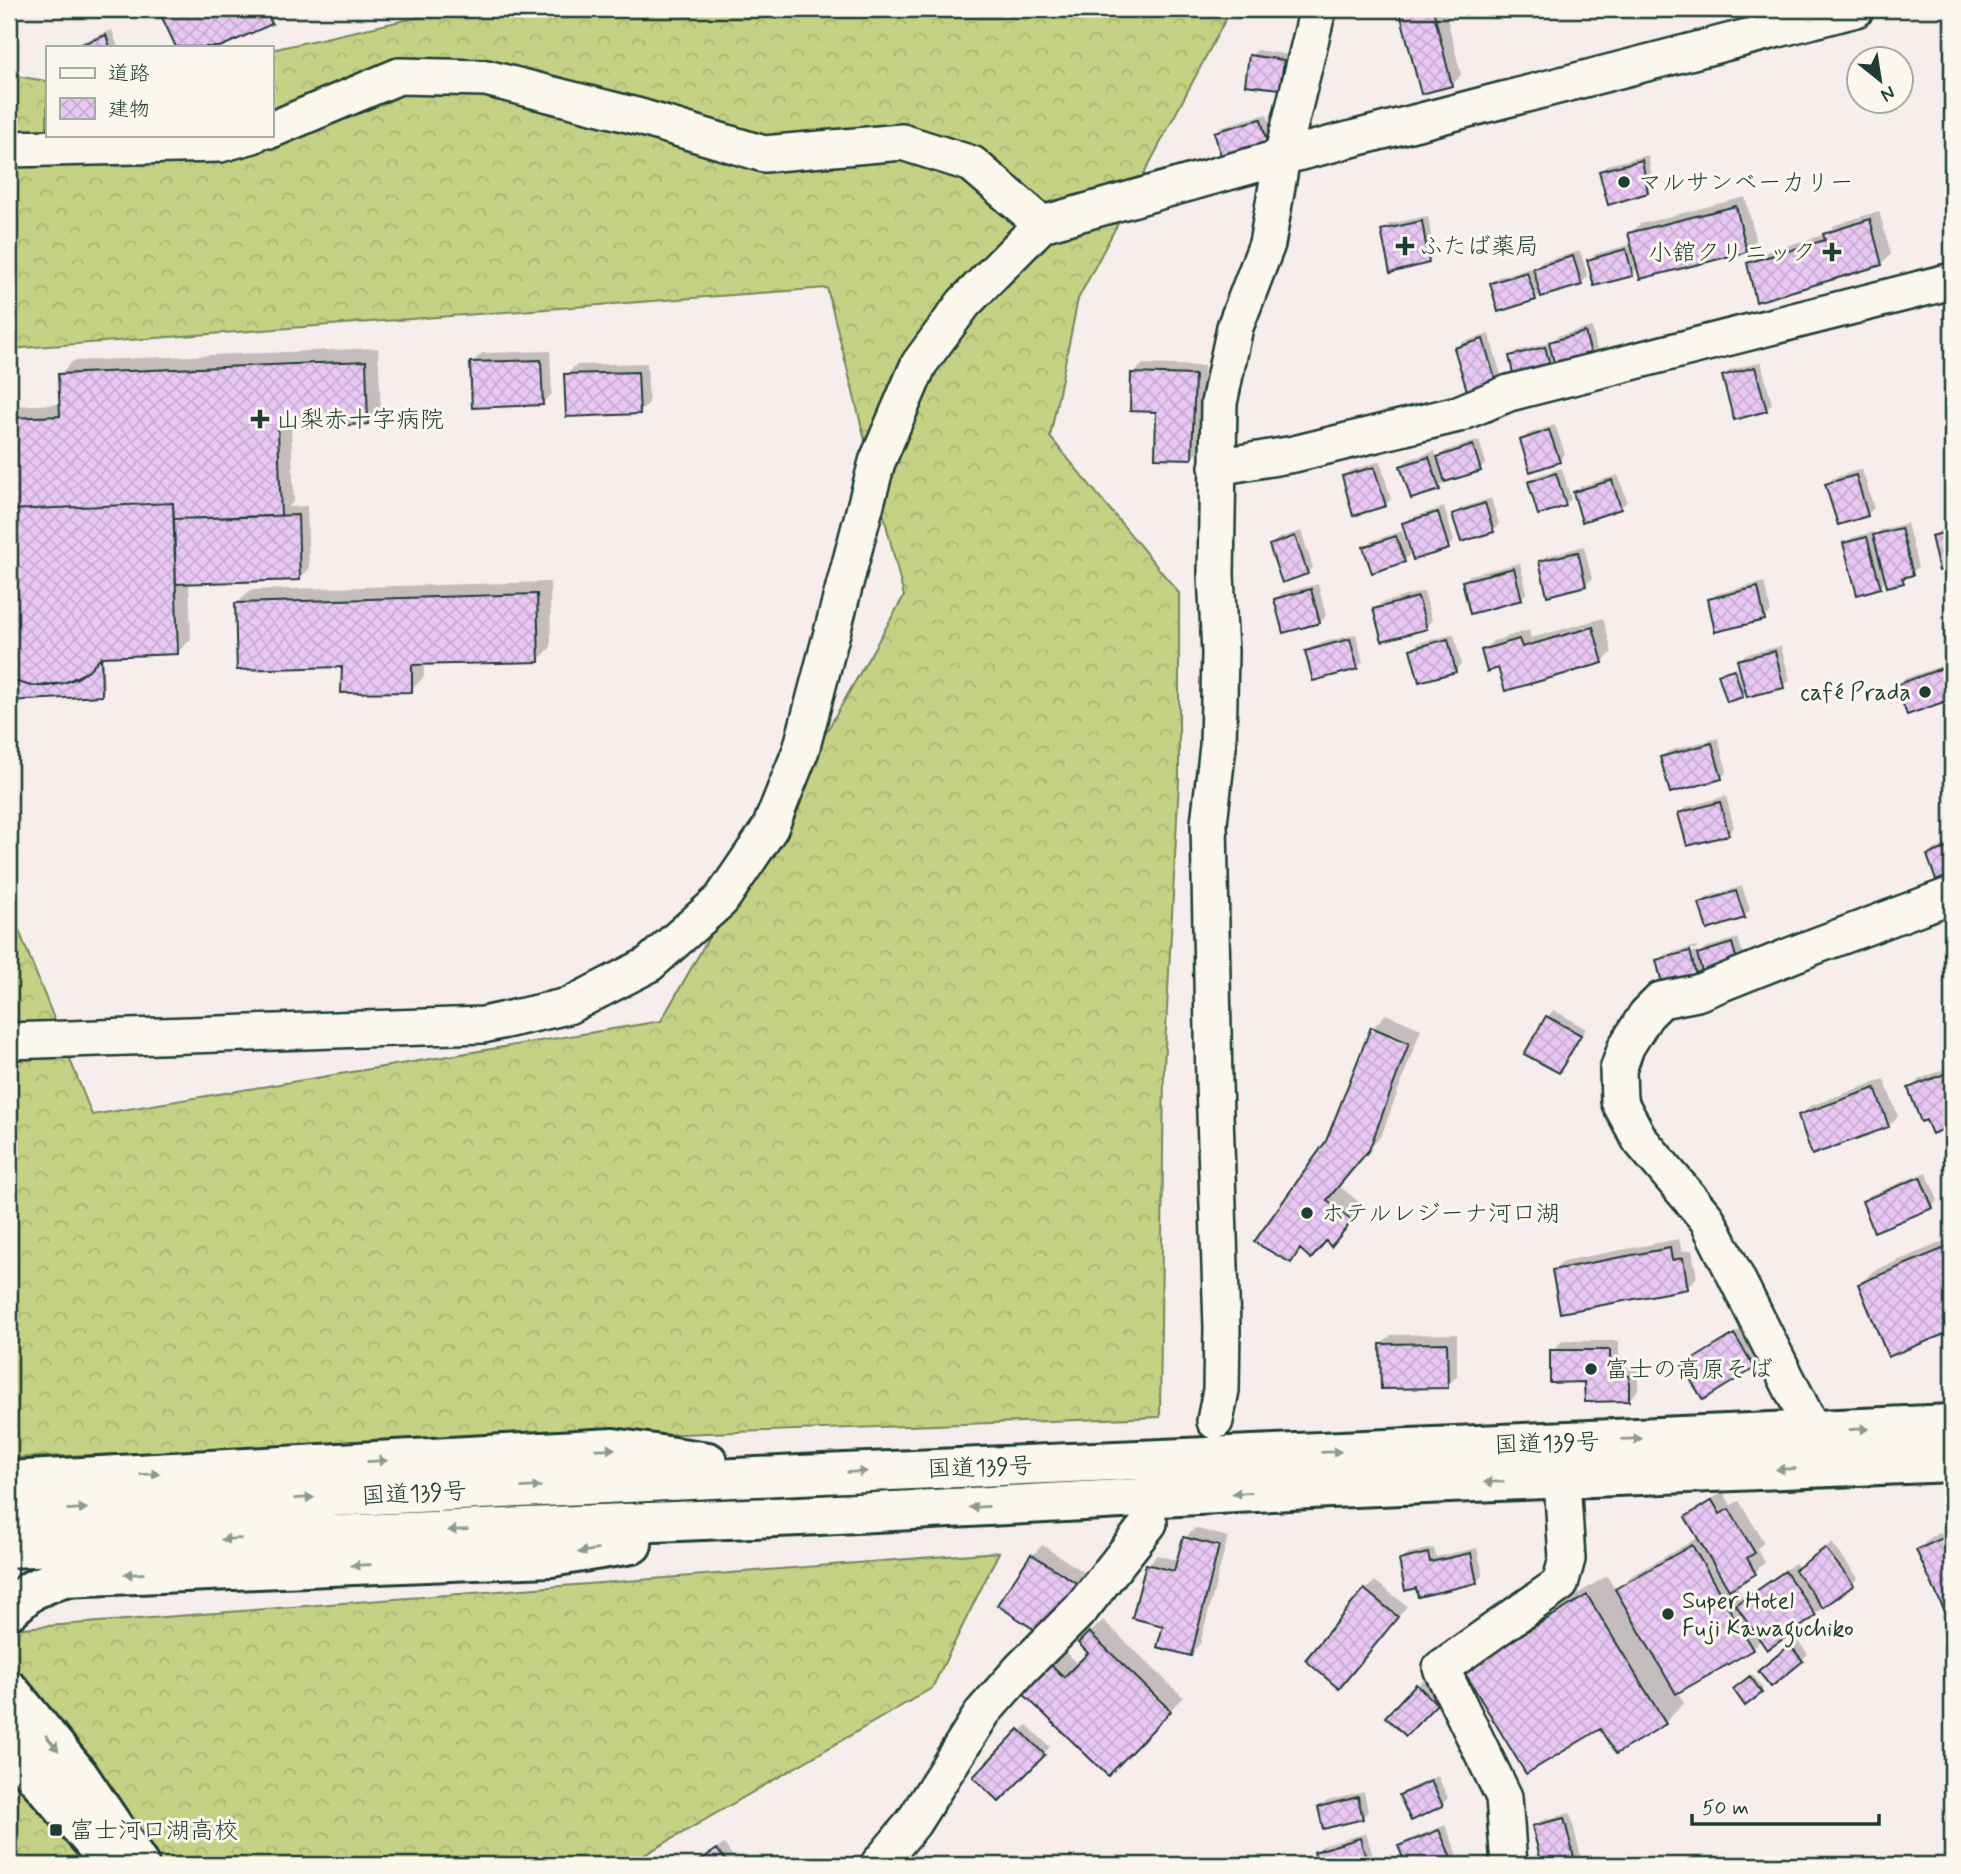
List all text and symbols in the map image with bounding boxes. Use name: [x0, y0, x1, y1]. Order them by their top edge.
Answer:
legend: [46, 46, 273, 136]
north arrow: [1846, 46, 1916, 116]
text: 道路: [108, 60, 150, 88]
text: N: [1876, 79, 1899, 107]
text: 建物: [108, 96, 150, 124]
place label: マルサンベーカリー: [1638, 168, 1854, 199]
marker: マルサンベーカリー: [1616, 174, 1632, 190]
place label: ふたば薬局: [1419, 232, 1539, 263]
marker: ふたば薬局: [1397, 238, 1413, 254]
place label: 小舘クリニック: [1648, 238, 1816, 269]
marker: 小舘クリニック: [1822, 242, 1842, 262]
place label: 山梨赤十字病院: [276, 405, 444, 436]
marker: 山梨赤十字病院: [250, 409, 270, 429]
place label: café Prada: [1800, 678, 1911, 709]
marker: café Prada: [1917, 684, 1933, 700]
place label: ホテルレジーナ河口湖: [1321, 1199, 1560, 1230]
marker: ホテルレジーナ河口湖: [1299, 1205, 1315, 1221]
place label: 富士の高原そば: [1605, 1355, 1773, 1386]
marker: 富士の高原そば: [1583, 1361, 1599, 1377]
one-way arrow: [1848, 1423, 1870, 1434]
street label: 国道139号: [1494, 1427, 1600, 1462]
one-way arrow: [1621, 1433, 1643, 1444]
one-way arrow: [594, 1443, 616, 1455]
one-way arrow: [1320, 1446, 1342, 1457]
street label: 国道139号: [927, 1451, 1033, 1486]
one-way arrow: [367, 1456, 389, 1467]
one-way arrow: [1775, 1464, 1797, 1475]
one-way arrow: [846, 1467, 868, 1478]
one-way arrow: [140, 1468, 162, 1479]
street label: 国道139号: [361, 1476, 468, 1513]
one-way arrow: [1482, 1476, 1504, 1487]
one-way arrow: [521, 1482, 543, 1493]
one-way arrow: [1231, 1487, 1253, 1498]
one-way arrow: [293, 1492, 315, 1503]
one-way arrow: [968, 1501, 990, 1512]
one-way arrow: [66, 1503, 88, 1514]
one-way arrow: [447, 1524, 469, 1535]
one-way arrow: [220, 1534, 242, 1545]
one-way arrow: [577, 1546, 599, 1557]
one-way arrow: [350, 1559, 372, 1570]
one-way arrow: [122, 1569, 144, 1580]
place label: Super Hotel Fuji Kawaguchiko: [1682, 1586, 1854, 1648]
marker: Super Hotel Fuji Kawaguchiko: [1660, 1606, 1676, 1622]
one-way arrow: [44, 1734, 59, 1751]
scale bar: [1692, 1783, 1879, 1827]
text: 50 m: [1702, 1794, 1749, 1822]
place label: 富士河口湖高校: [70, 1816, 238, 1847]
marker: 富士河口湖高校: [48, 1822, 64, 1838]

